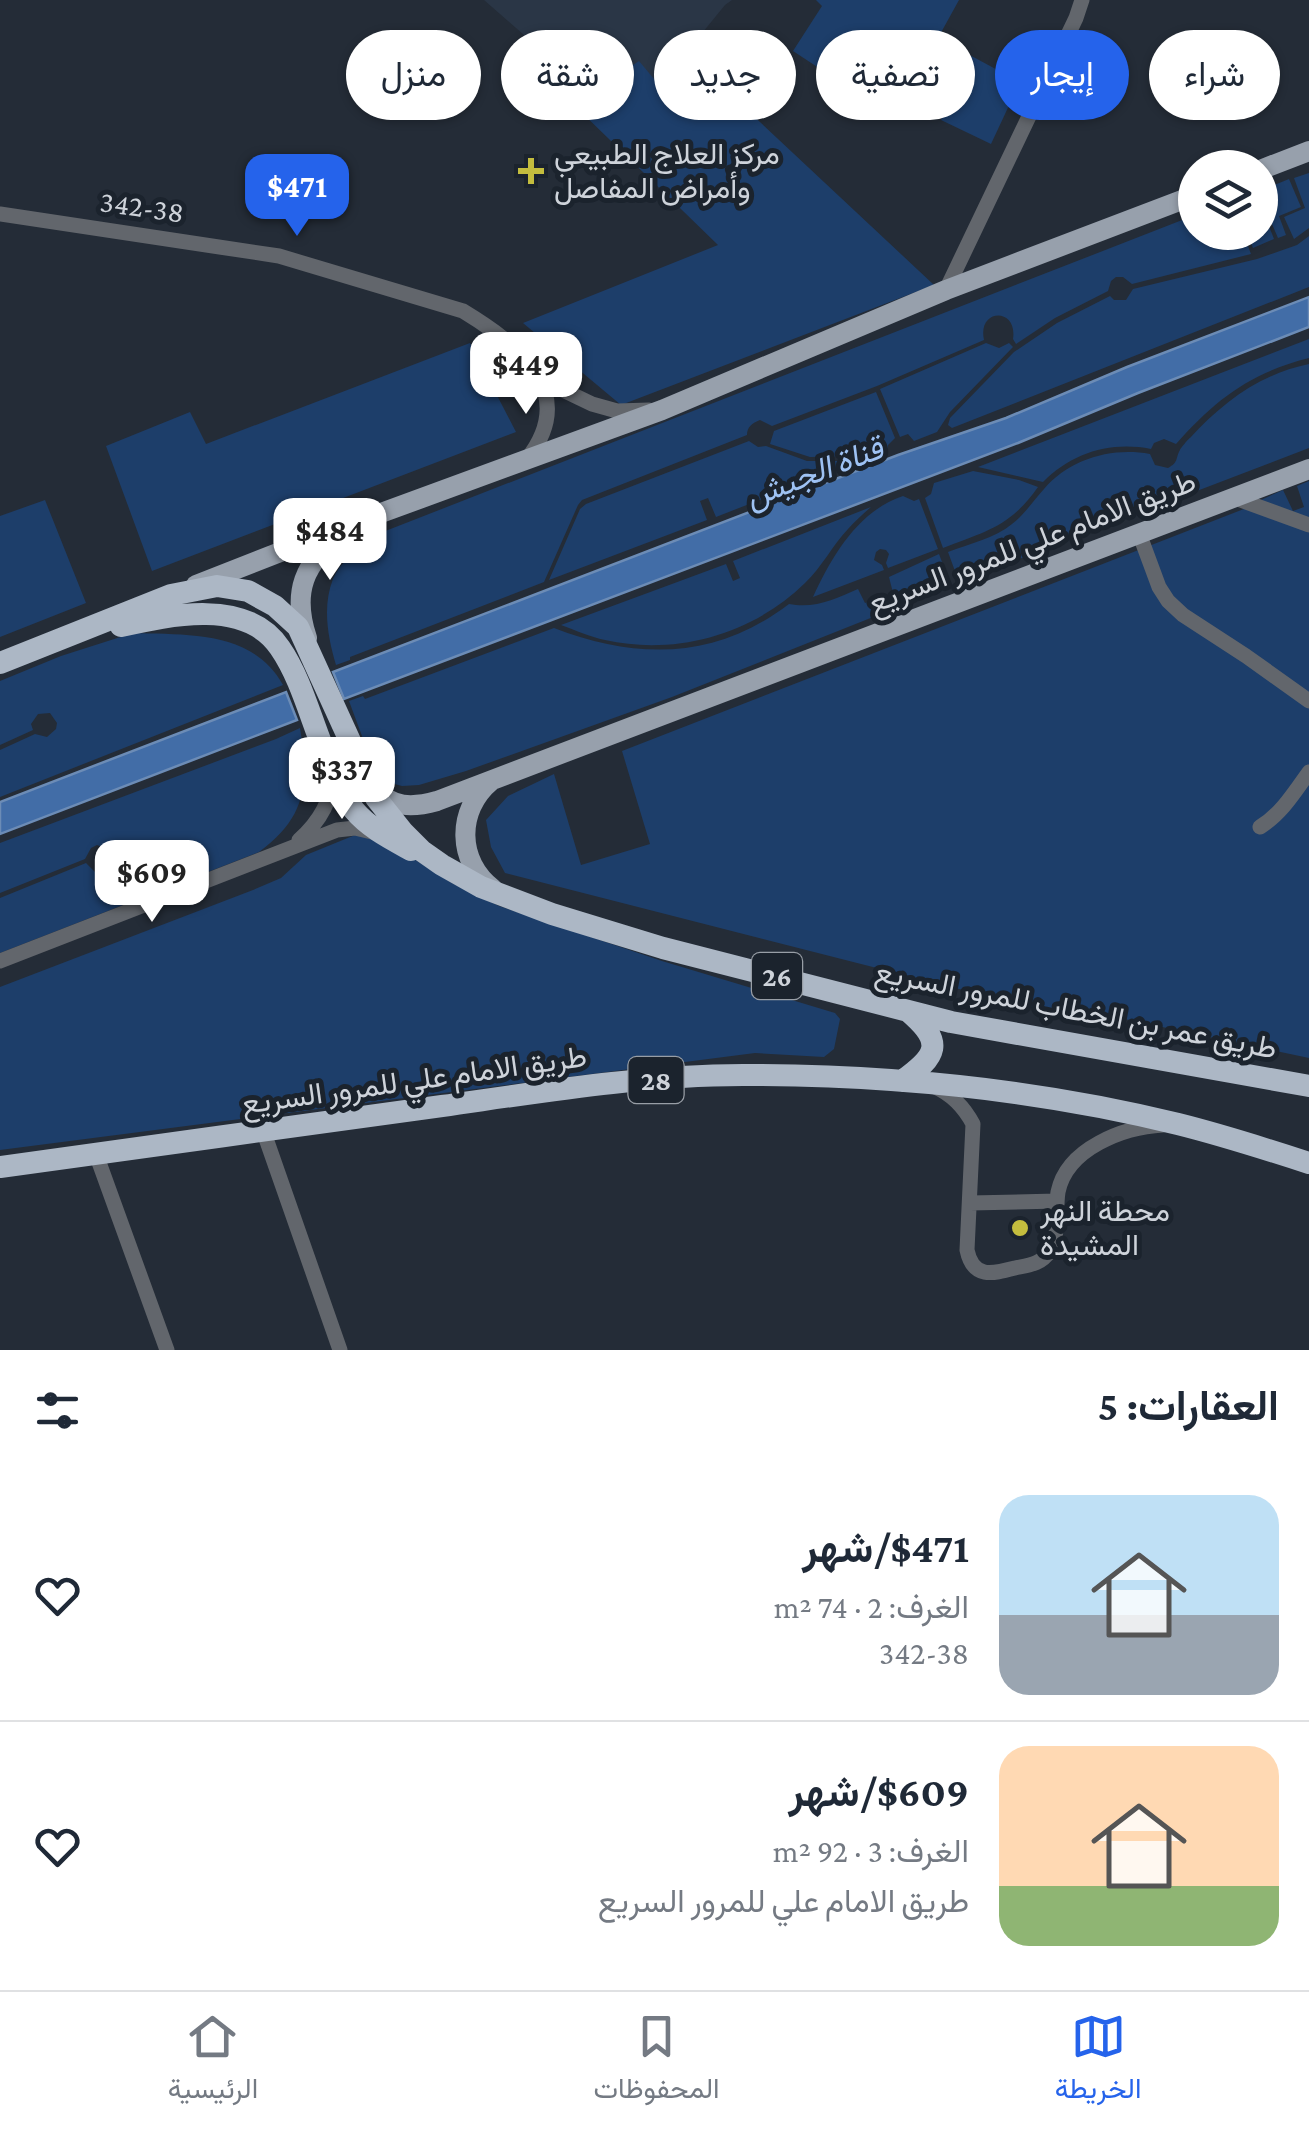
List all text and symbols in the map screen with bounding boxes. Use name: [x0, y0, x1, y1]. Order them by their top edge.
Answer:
chip: منزل: [346, 30, 481, 120]
chip: شقة: [501, 30, 634, 120]
chip: جديد: [654, 30, 796, 120]
chip: تصفية: [816, 30, 975, 120]
chip: إيجار: [995, 30, 1129, 120]
chip: شراء: [1149, 30, 1280, 120]
place label: مركز العلاج الطبيعي وأمراض المفاصل: [554, 137, 780, 206]
map controls: [1178, 150, 1278, 250]
button: layers: [1178, 150, 1278, 250]
pin: $471: [238, 154, 356, 239]
marker: مركز العلاج الطبيعي وأمراض المفاصل: [518, 158, 544, 184]
text: $471: [267, 168, 327, 204]
street label: 342-38: [98, 184, 186, 229]
pin: $449: [467, 332, 585, 417]
text: $449: [492, 346, 560, 382]
water label: قناة الجيش: [740, 428, 891, 517]
street label: طريق الامام علي للمرور السريع: [863, 464, 1203, 627]
pin: $484: [271, 498, 389, 583]
text: $484: [295, 512, 365, 548]
pin: $337: [283, 737, 401, 822]
text: $337: [311, 751, 373, 787]
pin: $609: [93, 840, 211, 925]
text: $609: [117, 854, 187, 890]
road number: 26: [752, 953, 802, 999]
street label: طريق عمر بن الخطاب للمرور السريع: [872, 954, 1280, 1069]
street label: طريق الامام علي للمرور السريع: [239, 1039, 590, 1128]
road number: 28: [628, 1057, 684, 1103]
place label: محطة النهر المشيدة: [1039, 1194, 1170, 1262]
marker: محطة النهر المشيدة: [1009, 1217, 1031, 1239]
text: العقارات: 5: [1098, 1382, 1279, 1429]
icon: filters: [30, 1383, 85, 1438]
text: $471/شهر: [802, 1524, 969, 1571]
icon: home: [1079, 1535, 1199, 1655]
icon: heart: [30, 1568, 85, 1623]
text: الغرف: 2 · 74 m²: [774, 1589, 969, 1625]
text: 342-38: [879, 1635, 969, 1671]
text: $609/شهر: [788, 1768, 969, 1815]
icon: home: [1079, 1786, 1199, 1906]
icon: heart: [30, 1819, 85, 1874]
text: الغرف: 3 · 92 m²: [773, 1833, 969, 1869]
text: طريق الامام علي للمرور السريع: [598, 1883, 969, 1919]
tab: الرئيسية: [168, 2009, 258, 2113]
tab: المحفوظات: [593, 2009, 720, 2113]
tab: الخريطة: [1055, 2009, 1141, 2113]

